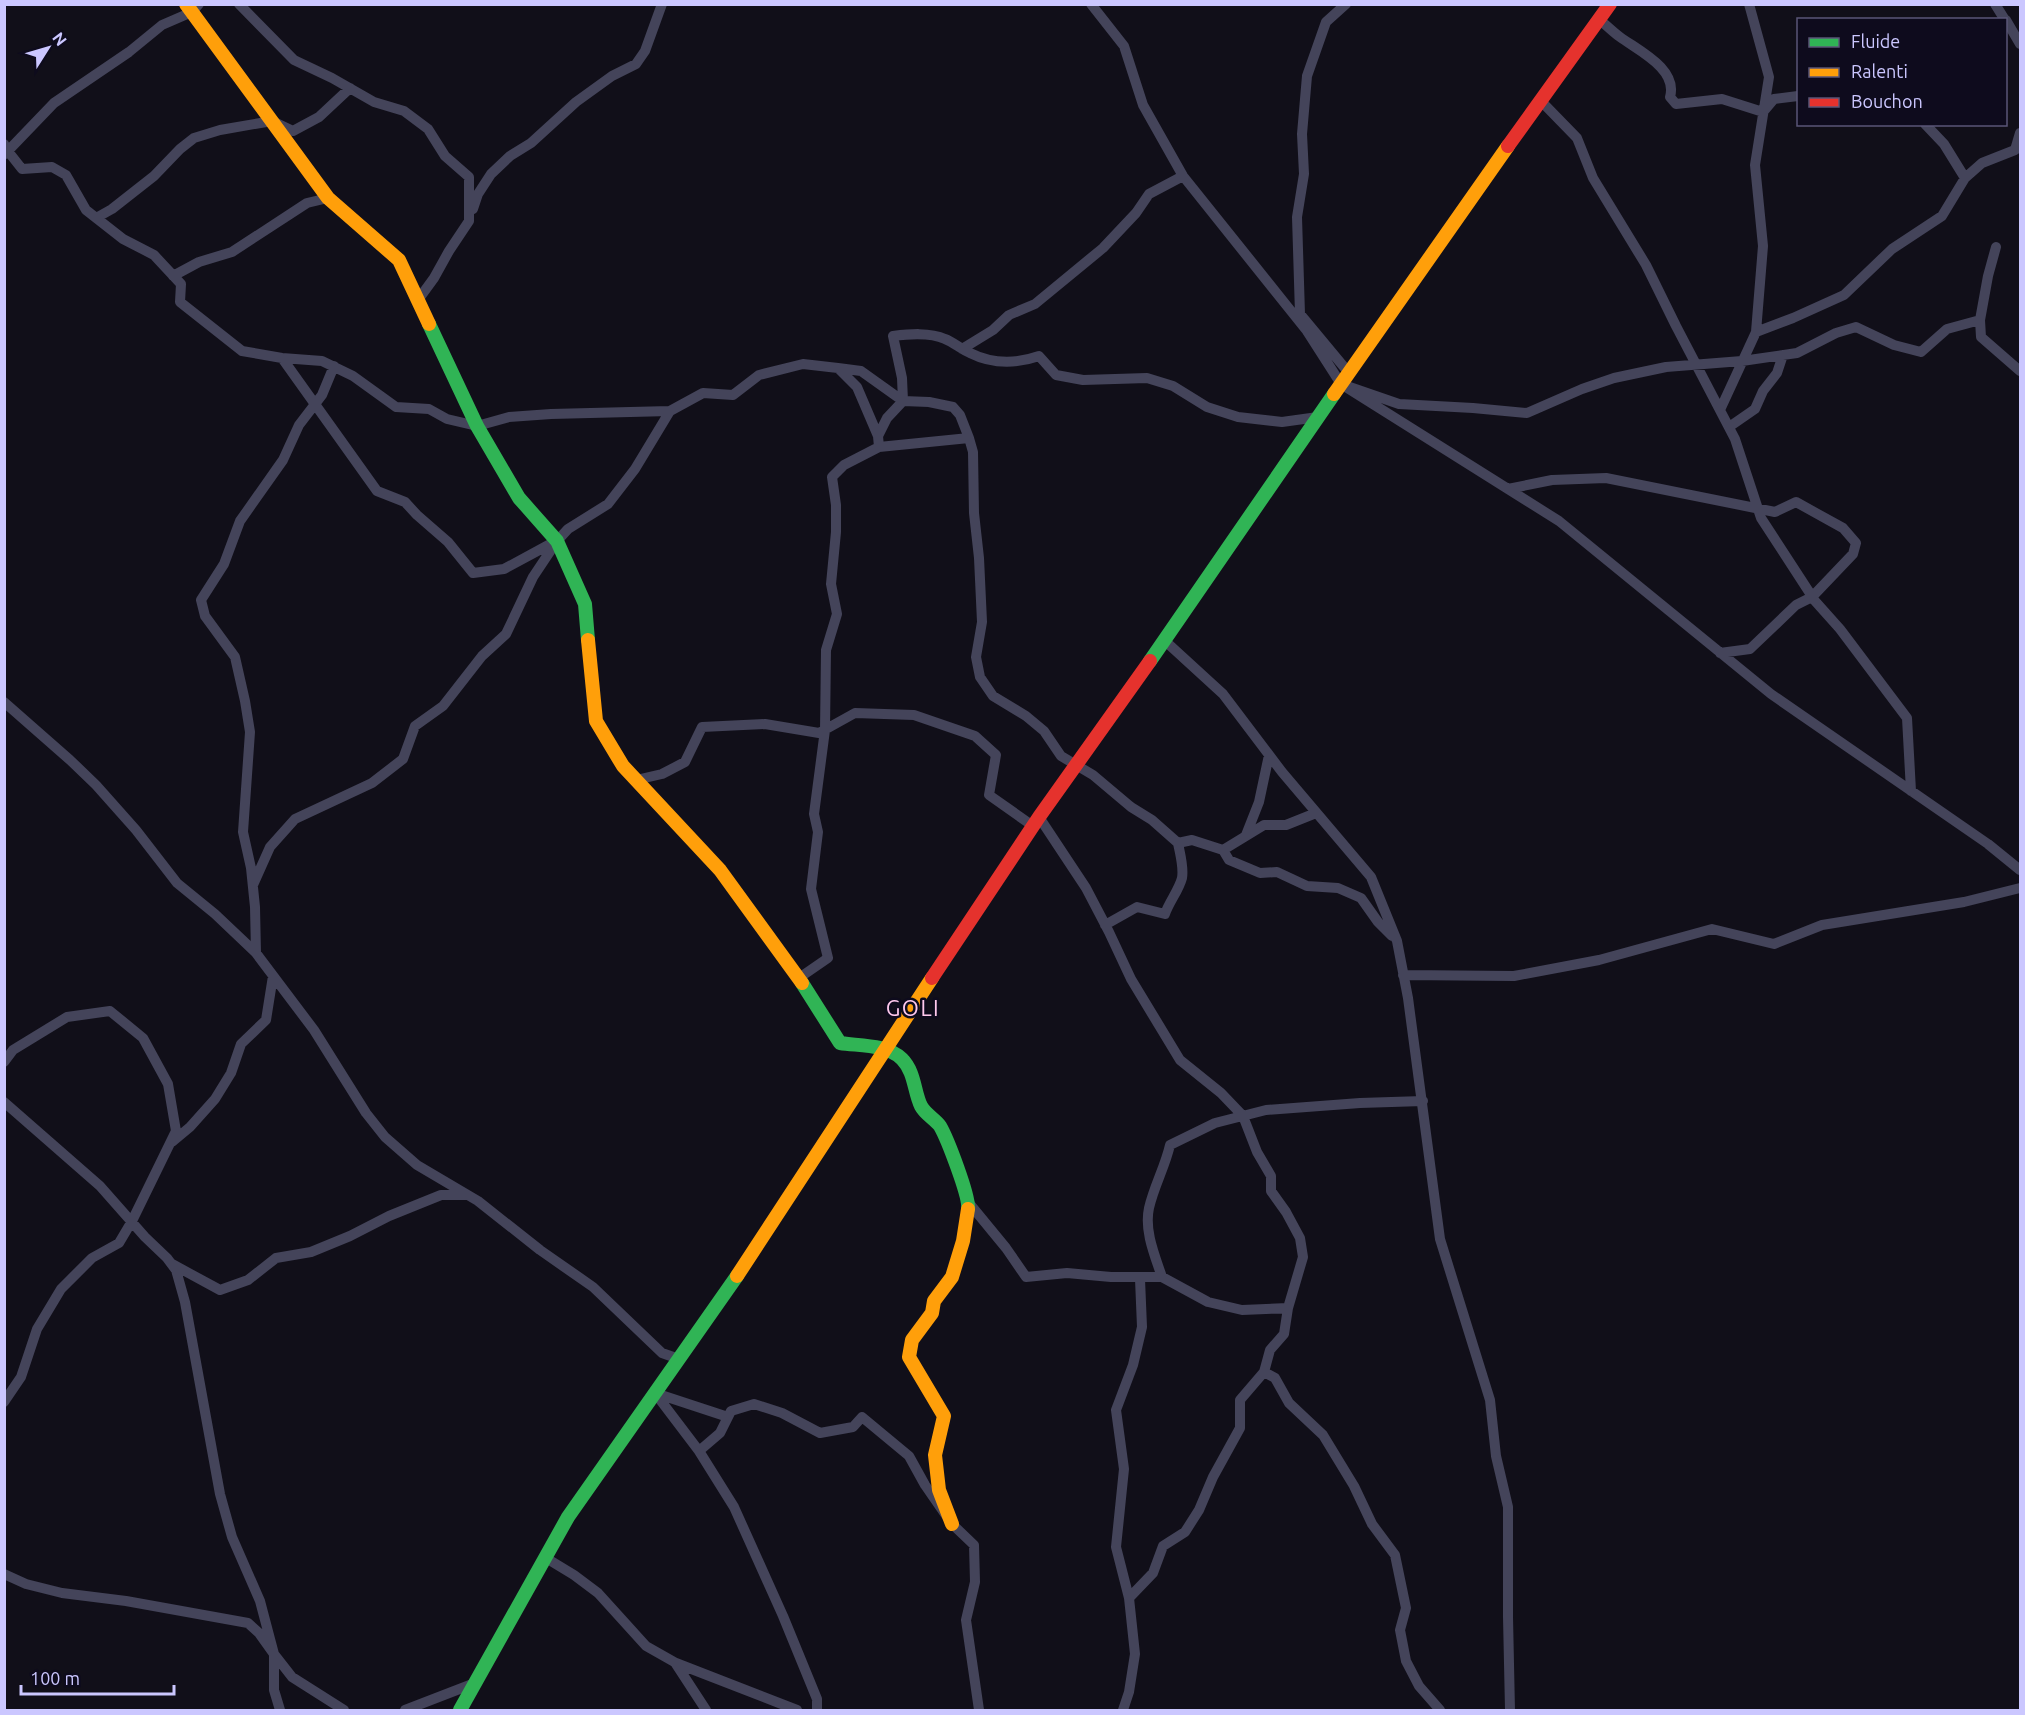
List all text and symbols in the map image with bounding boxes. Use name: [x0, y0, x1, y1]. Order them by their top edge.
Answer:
north arrow: [18, 18, 78, 78]
legend: [1797, 18, 2007, 126]
text: N: [49, 29, 71, 49]
text: Fluide: [1851, 31, 1900, 51]
text: Ralenti: [1851, 61, 1908, 81]
text: Bouchon: [1851, 91, 1923, 111]
district label: GOLI: [886, 995, 940, 1020]
scale bar: [21, 1658, 174, 1696]
text: 100 m: [30, 1668, 80, 1688]

